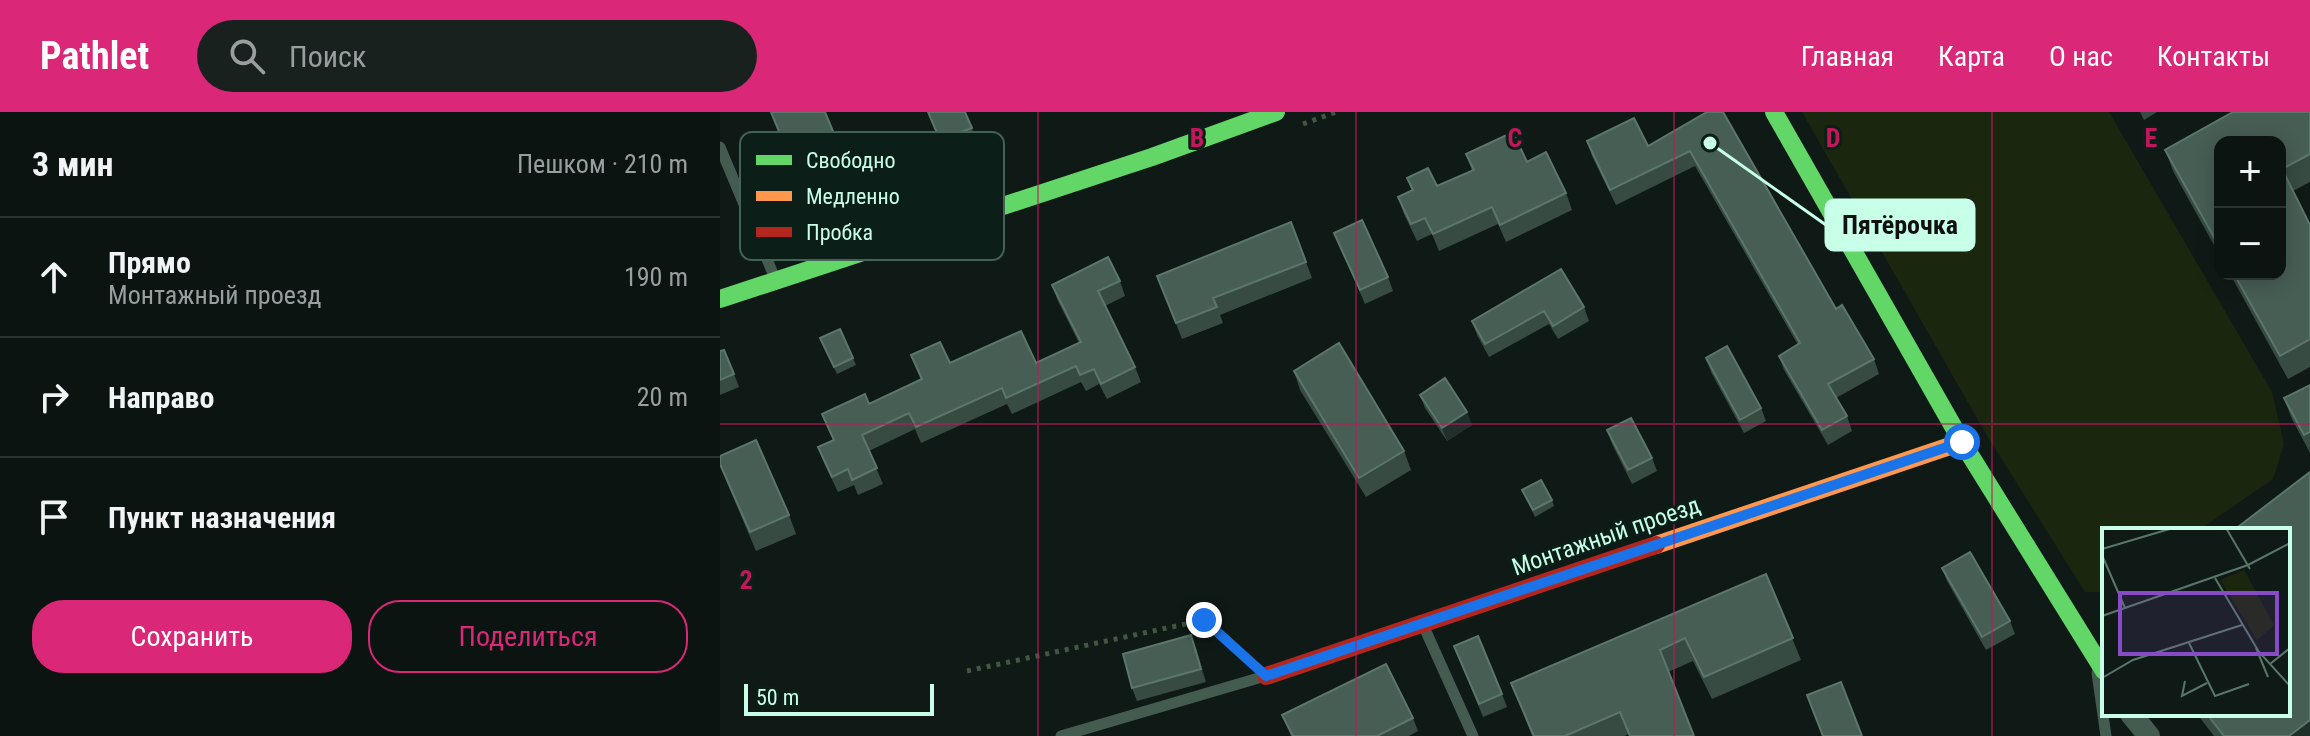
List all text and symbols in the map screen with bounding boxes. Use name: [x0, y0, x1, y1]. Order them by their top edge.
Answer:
search box: [197, 20, 757, 92]
text: Pathlet: [40, 34, 149, 78]
icon: search: [225, 34, 269, 78]
text: Поиск: [289, 39, 366, 74]
text: Главная: [1801, 40, 1894, 73]
text: Карта: [1938, 40, 2005, 73]
text: О нас: [2049, 40, 2113, 73]
text: Контакты: [2157, 40, 2270, 73]
text: B: [1190, 123, 1204, 153]
text: C: [1508, 123, 1523, 153]
text: D: [1826, 123, 1840, 153]
text: E: [2145, 123, 2158, 153]
legend: [740, 132, 1004, 260]
map controls: [2214, 136, 2286, 280]
button: +: [2214, 136, 2286, 208]
text: 3 мин: [32, 144, 114, 184]
text: Свободно: [806, 148, 896, 173]
text: Пешком · 210 m: [517, 149, 688, 179]
text: Медленно: [806, 184, 900, 209]
callout: Пятёрочка: [1826, 200, 1974, 250]
button: −: [2214, 208, 2286, 280]
text: Пятёрочка: [1842, 210, 1958, 240]
text: Пробка: [806, 220, 873, 245]
text: Прямо: [108, 245, 191, 280]
icon: ahead: [32, 255, 76, 299]
text: 190 m: [624, 262, 688, 292]
text: Монтажный проезд: [108, 280, 321, 310]
icon: right: [32, 375, 76, 419]
text: Направо: [108, 380, 214, 415]
text: 20 m: [637, 382, 688, 412]
route start: [1944, 424, 1980, 460]
street label: Монтажный проезд: [1508, 491, 1704, 581]
icon: arrive: [32, 495, 76, 539]
text: Пункт назначения: [108, 500, 336, 535]
inset map: [2102, 528, 2290, 716]
text: 2: [739, 565, 753, 595]
button: Сохранить: [32, 600, 352, 673]
button: Поделиться: [368, 600, 688, 673]
route end: [1186, 602, 1222, 638]
scale bar: [744, 680, 934, 716]
text: 50 m: [756, 685, 799, 710]

